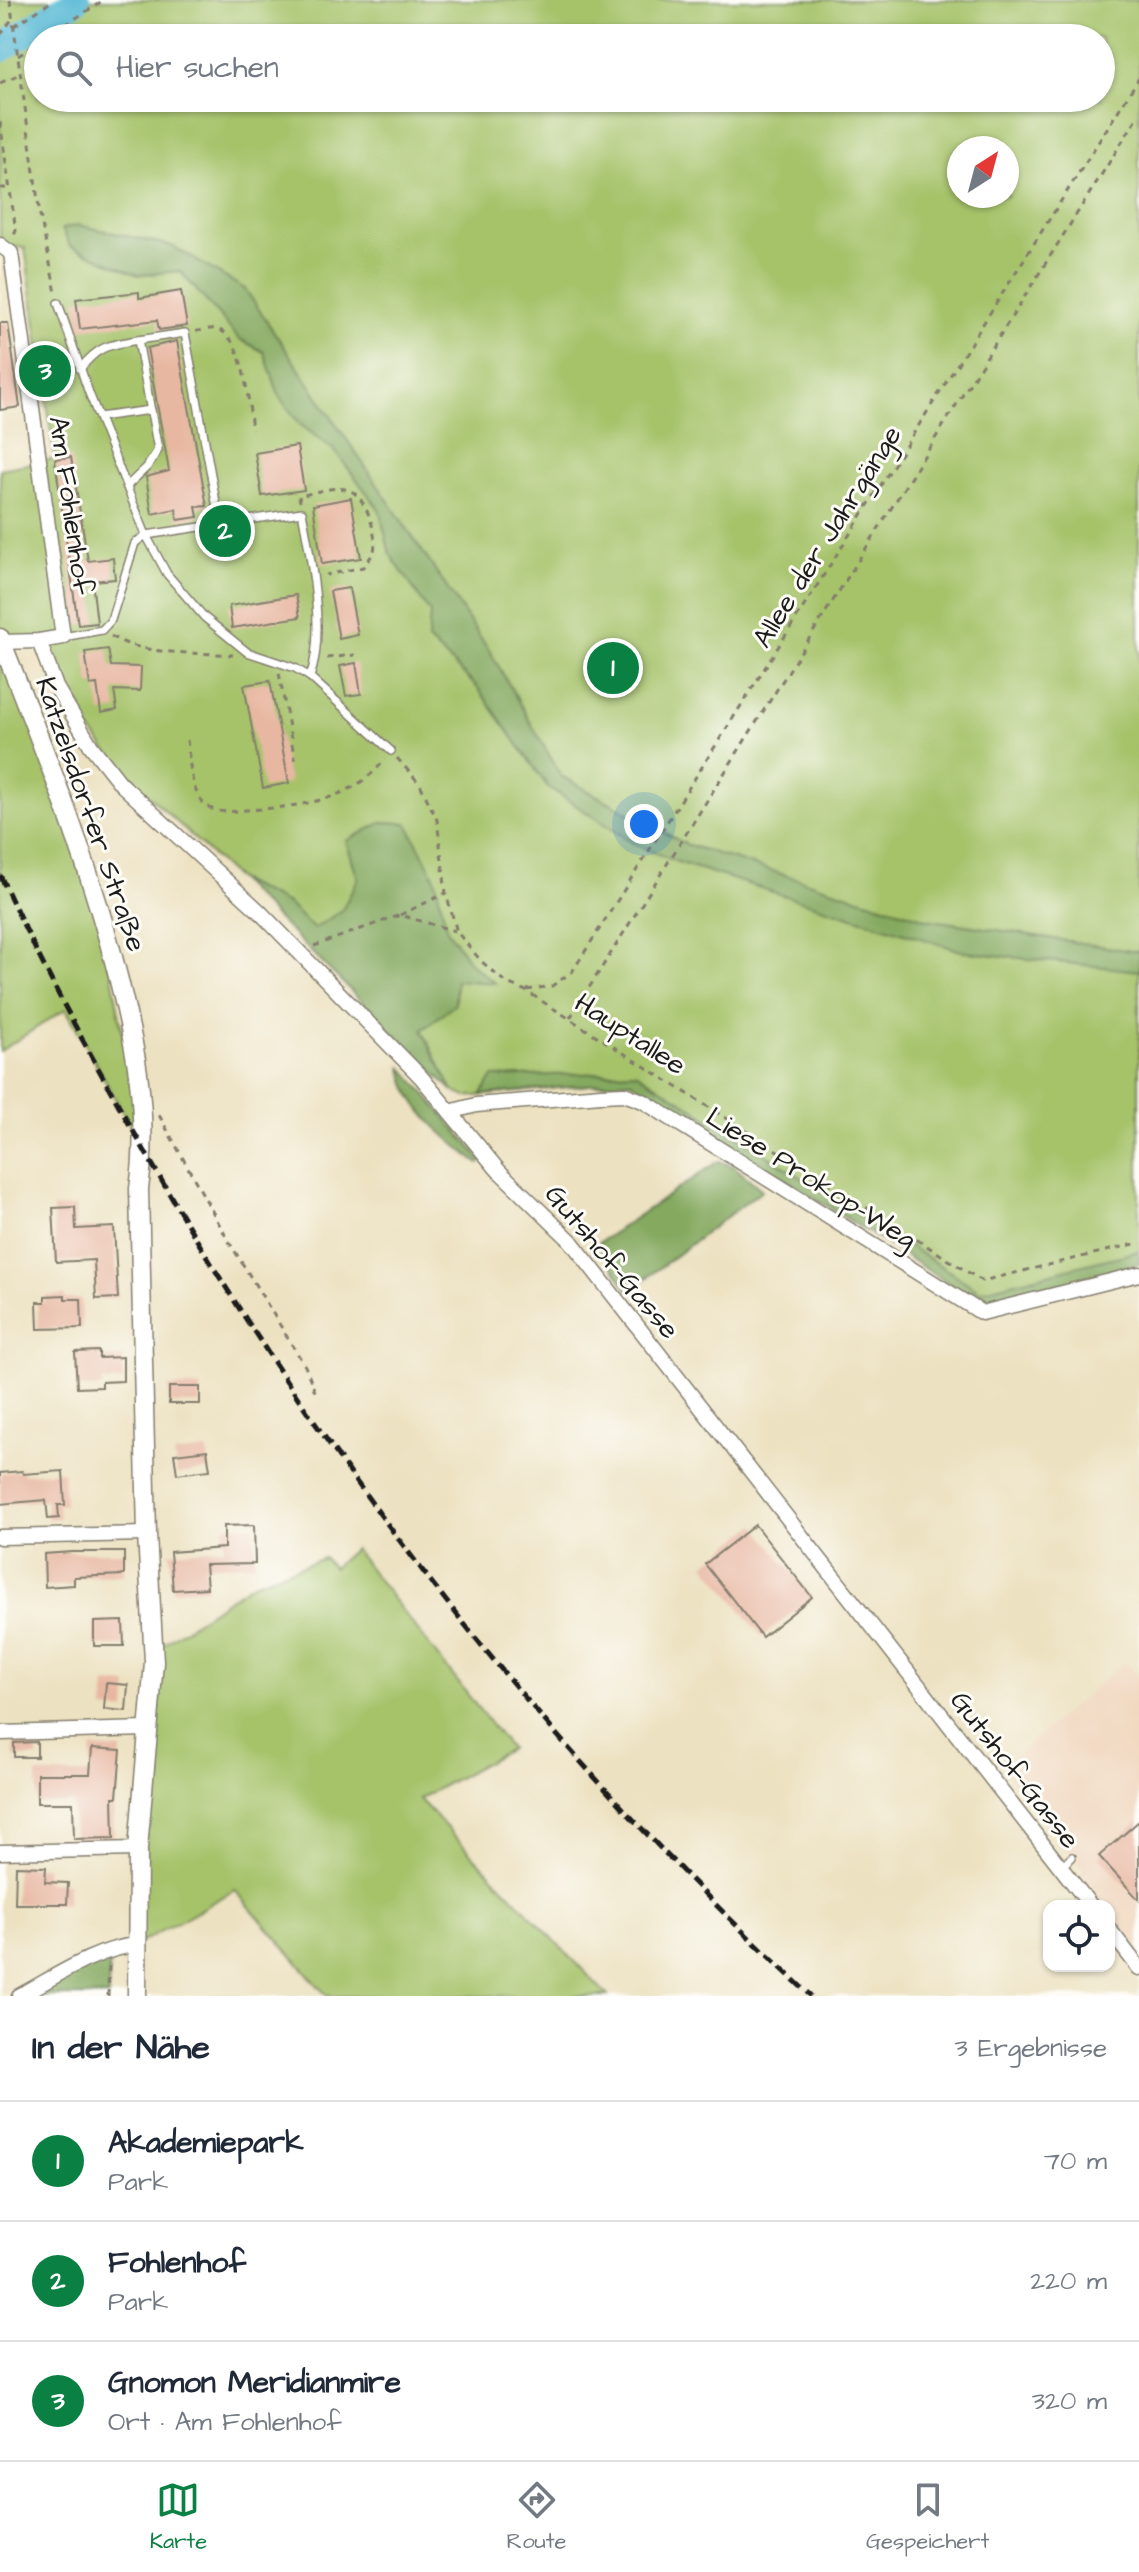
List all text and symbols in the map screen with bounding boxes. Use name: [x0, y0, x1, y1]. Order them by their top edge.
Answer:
search box: [24, 24, 1115, 112]
icon: search: [52, 46, 96, 90]
text: Hier suchen: [116, 47, 279, 89]
north arrow: [947, 136, 1019, 208]
pin: 3: [19, 341, 71, 401]
street label: Am Fohlenhof: [39, 414, 102, 597]
street label: Allee der Jahrgänge: [743, 418, 912, 656]
pin: 2: [199, 501, 251, 561]
pin: 1: [587, 638, 639, 698]
street label: Katzelsdorfer Straße: [25, 672, 156, 957]
your location: [624, 804, 664, 844]
street label: Hauptallee: [567, 984, 694, 1085]
street label: Liese Prokop-Weg: [698, 1098, 924, 1260]
street label: Gutshof-Gasse: [536, 1176, 688, 1348]
street label: Gutshof-Gasse: [941, 1683, 1089, 1857]
map controls: [1043, 1900, 1115, 1972]
button: locate: [1043, 1900, 1115, 1972]
text: In der Nähe: [32, 2024, 210, 2072]
text: 3 Ergebnisse: [954, 2030, 1107, 2066]
text: Akademiepark: [108, 2122, 304, 2164]
text: 1: [56, 2143, 60, 2179]
text: 70 m: [1044, 2143, 1107, 2179]
text: Park: [108, 2164, 168, 2200]
text: Fohlenhof: [108, 2242, 246, 2284]
text: 2: [51, 2263, 65, 2299]
text: 220 m: [1030, 2263, 1107, 2299]
text: Park: [108, 2284, 168, 2320]
text: Gnomon Meridianmire: [108, 2362, 401, 2404]
text: 3: [51, 2383, 65, 2419]
text: 320 m: [1032, 2383, 1107, 2419]
text: Ort · Am Fohlenhof: [108, 2404, 342, 2440]
tab: Karte: [150, 2478, 207, 2557]
tab: Route: [506, 2478, 567, 2557]
tab: Gespeichert: [866, 2478, 989, 2557]

